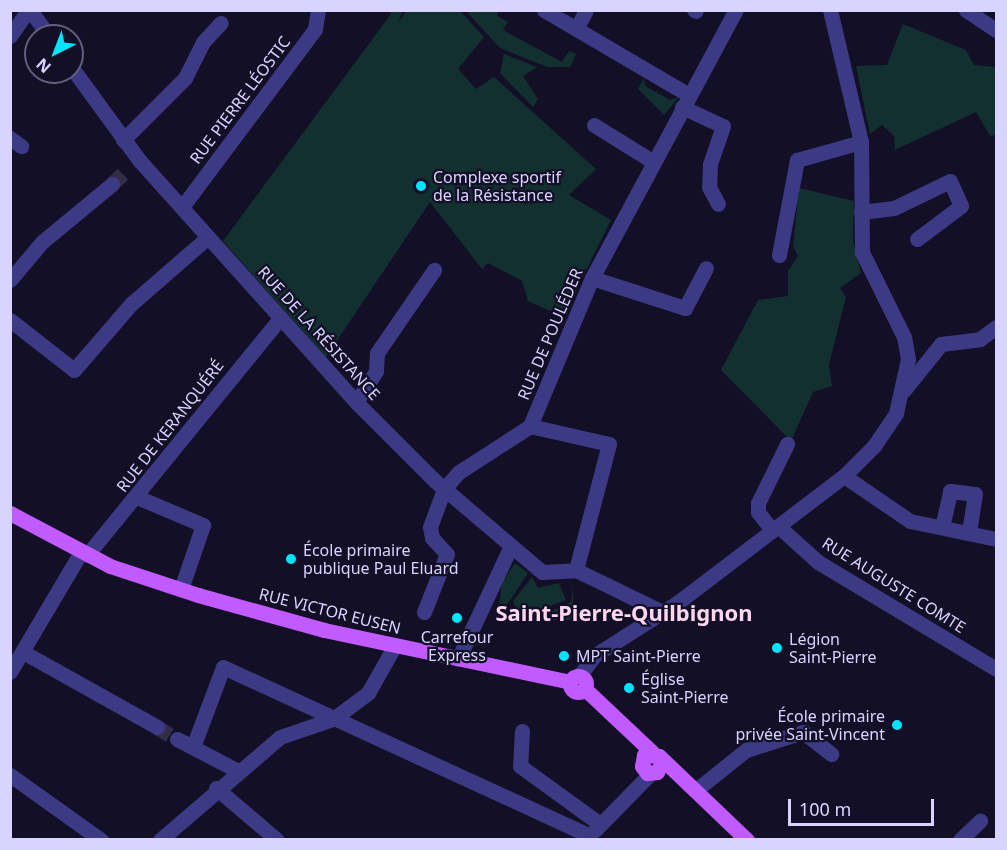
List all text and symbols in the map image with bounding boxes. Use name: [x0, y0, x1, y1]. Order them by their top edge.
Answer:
north arrow: [24, 24, 84, 84]
street label: RUE PIERRE LÉOSTIC: [186, 32, 294, 168]
text: N: [31, 53, 55, 78]
place label: Complexe sportif de la Résistance: [433, 167, 561, 205]
marker: Complexe sportif de la Résistance: [414, 179, 428, 193]
street label: RUE DE LA RÉSISTANCE: [254, 262, 384, 404]
street label: RUE DE POULÉDER: [514, 265, 586, 403]
street label: RUE DE KERANQUÉRÉ: [112, 356, 228, 496]
street label: RUE AUGUSTE COMTE: [819, 533, 969, 637]
place label: École primaire publique Paul Eluard: [303, 540, 459, 578]
marker: École primaire publique Paul Eluard: [284, 552, 298, 566]
street label: RUE VICTOR EUSEN: [257, 584, 403, 638]
district label: Saint-Pierre-Quilbignon: [495, 600, 753, 626]
marker: Carrefour Express: [450, 611, 464, 625]
place label: Carrefour Express: [421, 627, 493, 665]
place label: Légion Saint-Pierre: [789, 629, 876, 667]
marker: Légion Saint-Pierre: [770, 641, 784, 655]
place label: MPT Saint-Pierre: [576, 646, 701, 666]
marker: MPT Saint-Pierre: [557, 649, 571, 663]
place label: Église Saint-Pierre: [641, 669, 728, 707]
marker: Église Saint-Pierre: [622, 681, 636, 695]
place label: École primaire privée Saint-Vincent: [735, 706, 885, 744]
marker: École primaire privée Saint-Vincent: [890, 718, 904, 732]
scale bar: [791, 787, 936, 825]
text: 100 m: [799, 797, 851, 821]

